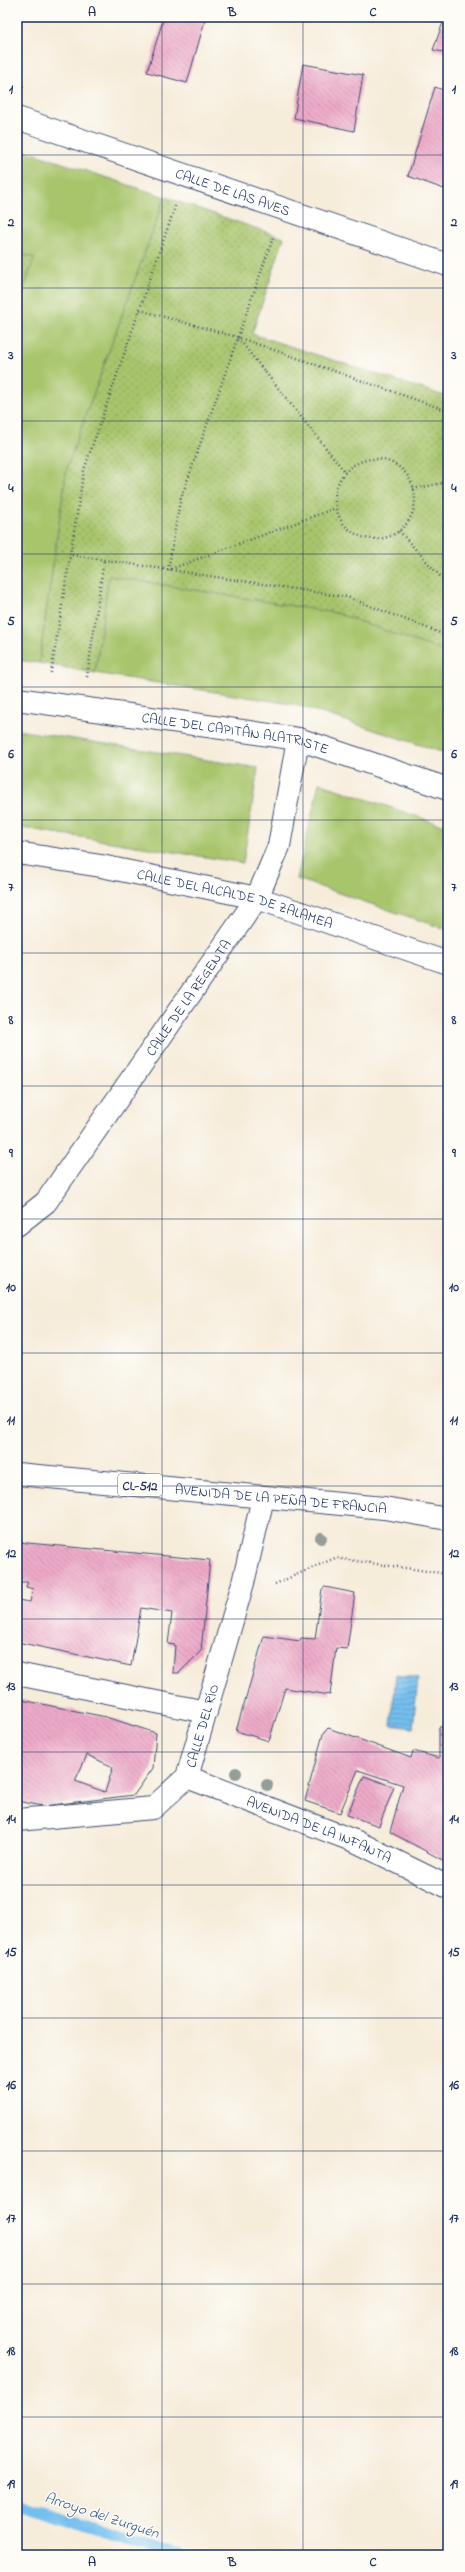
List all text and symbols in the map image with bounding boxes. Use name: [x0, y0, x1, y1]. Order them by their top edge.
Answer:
text: A: [88, 3, 96, 22]
text: B: [227, 3, 237, 22]
text: C: [369, 3, 377, 22]
text: 1: [9, 80, 14, 99]
text: 1: [452, 80, 457, 99]
street label: CALLE DE LAS AVES: [172, 164, 292, 222]
text: 2: [7, 213, 15, 232]
text: 2: [450, 213, 458, 232]
text: 3: [7, 346, 14, 365]
text: 3: [450, 346, 457, 365]
text: 4: [7, 479, 14, 498]
text: 4: [450, 479, 457, 498]
text: 5: [7, 612, 15, 631]
text: 5: [450, 612, 458, 631]
street label: CALLE DEL CAPITÁN ALATRISTE: [140, 708, 331, 761]
text: 6: [7, 745, 14, 764]
text: 6: [450, 745, 457, 764]
street label: CALLE DEL ALCALDE DE ZALAMEA: [135, 865, 335, 935]
text: 7: [8, 878, 14, 897]
text: 7: [451, 878, 457, 897]
street label: CALLE DE LA REGENTA: [141, 936, 237, 1061]
text: 8: [8, 1011, 14, 1030]
text: 8: [451, 1011, 457, 1030]
text: 9: [8, 1144, 14, 1163]
text: 9: [451, 1144, 457, 1163]
text: 10: [6, 1278, 16, 1297]
text: 10: [449, 1278, 459, 1297]
text: 11: [7, 1411, 16, 1430]
text: 11: [450, 1411, 459, 1430]
road number: CL-512: [118, 1474, 162, 1496]
street label: AVENIDA DE LA PEÑA DE FRANCIA: [174, 1480, 388, 1520]
text: 12: [6, 1544, 17, 1563]
text: 12: [449, 1544, 460, 1563]
text: 13: [6, 1677, 16, 1696]
text: 13: [449, 1677, 459, 1696]
street label: CALLE DEL RÍO: [181, 1682, 225, 1770]
street label: AVENIDA DE LA INFANTA: [243, 1792, 395, 1869]
text: 14: [6, 1810, 16, 1829]
text: 14: [449, 1810, 459, 1829]
text: 15: [5, 1943, 17, 1962]
text: 15: [448, 1943, 460, 1962]
text: 16: [6, 2076, 16, 2095]
text: 16: [449, 2076, 459, 2095]
text: 17: [6, 2209, 16, 2228]
text: 17: [449, 2209, 459, 2228]
text: 18: [6, 2342, 16, 2361]
text: 18: [449, 2342, 459, 2361]
text: 19: [7, 2475, 16, 2494]
text: 19: [450, 2475, 459, 2494]
water label: Arroyo del Zurguén: [41, 2487, 162, 2546]
text: A: [88, 2553, 96, 2572]
text: B: [227, 2553, 237, 2572]
text: C: [369, 2553, 377, 2572]

